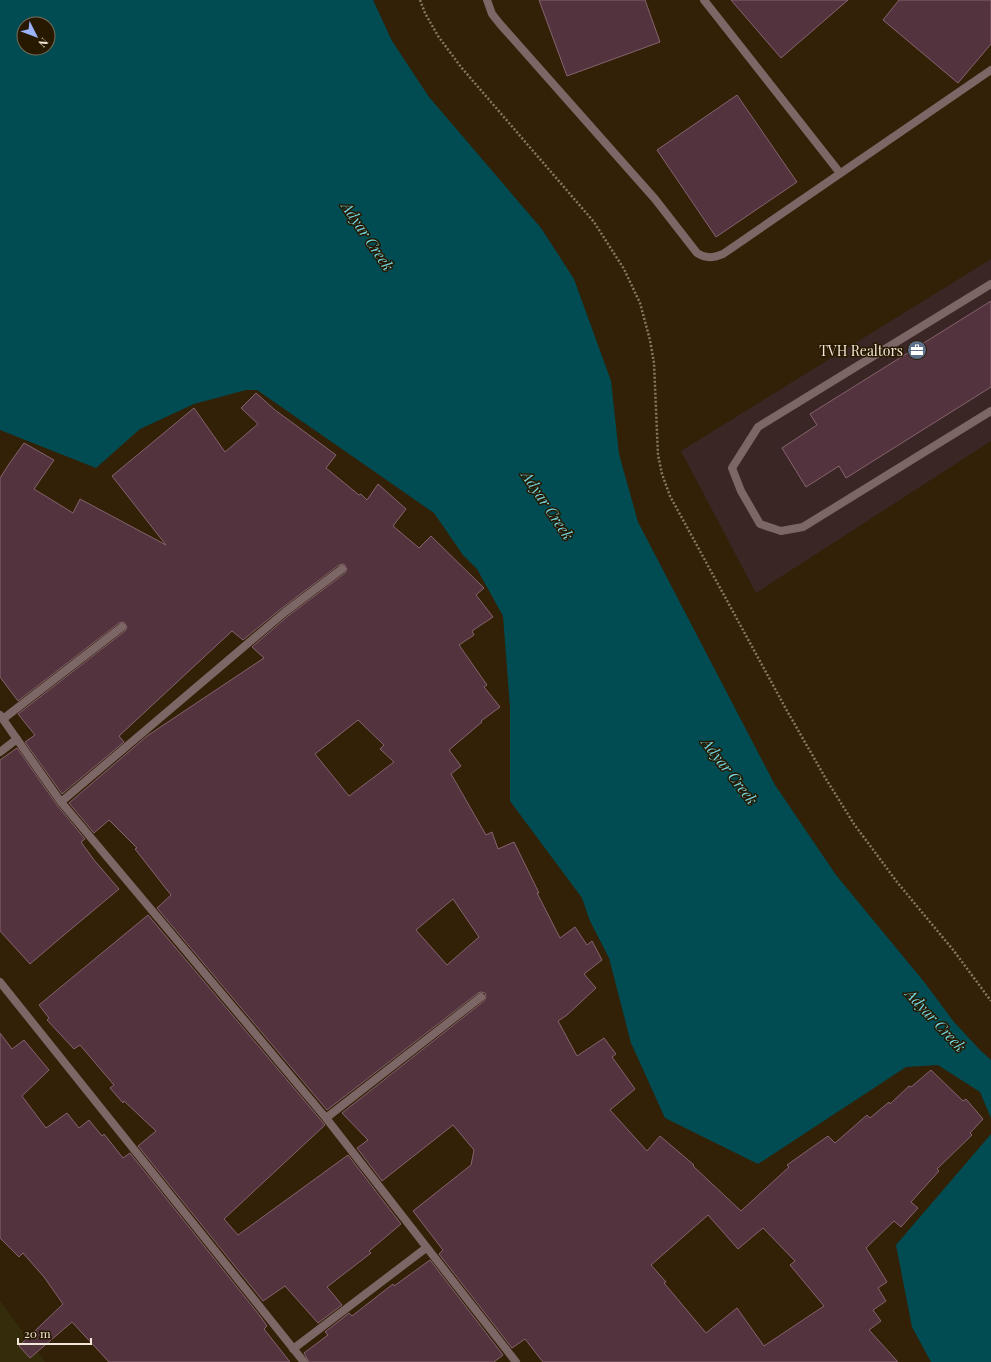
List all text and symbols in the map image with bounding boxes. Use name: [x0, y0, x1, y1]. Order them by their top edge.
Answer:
north arrow: [16, 16, 56, 56]
text: N: [36, 35, 52, 51]
water label: Adyar Creek: [336, 196, 399, 275]
office icon: TVH Realtors: [906, 339, 928, 361]
place label: TVH Realtors: [819, 341, 903, 360]
water label: Adyar Creek: [516, 465, 579, 544]
water label: Adyar Creek: [696, 732, 763, 809]
water label: Adyar Creek: [900, 983, 971, 1056]
scale bar: [18, 1320, 91, 1346]
text: 20 m: [24, 1325, 51, 1341]

